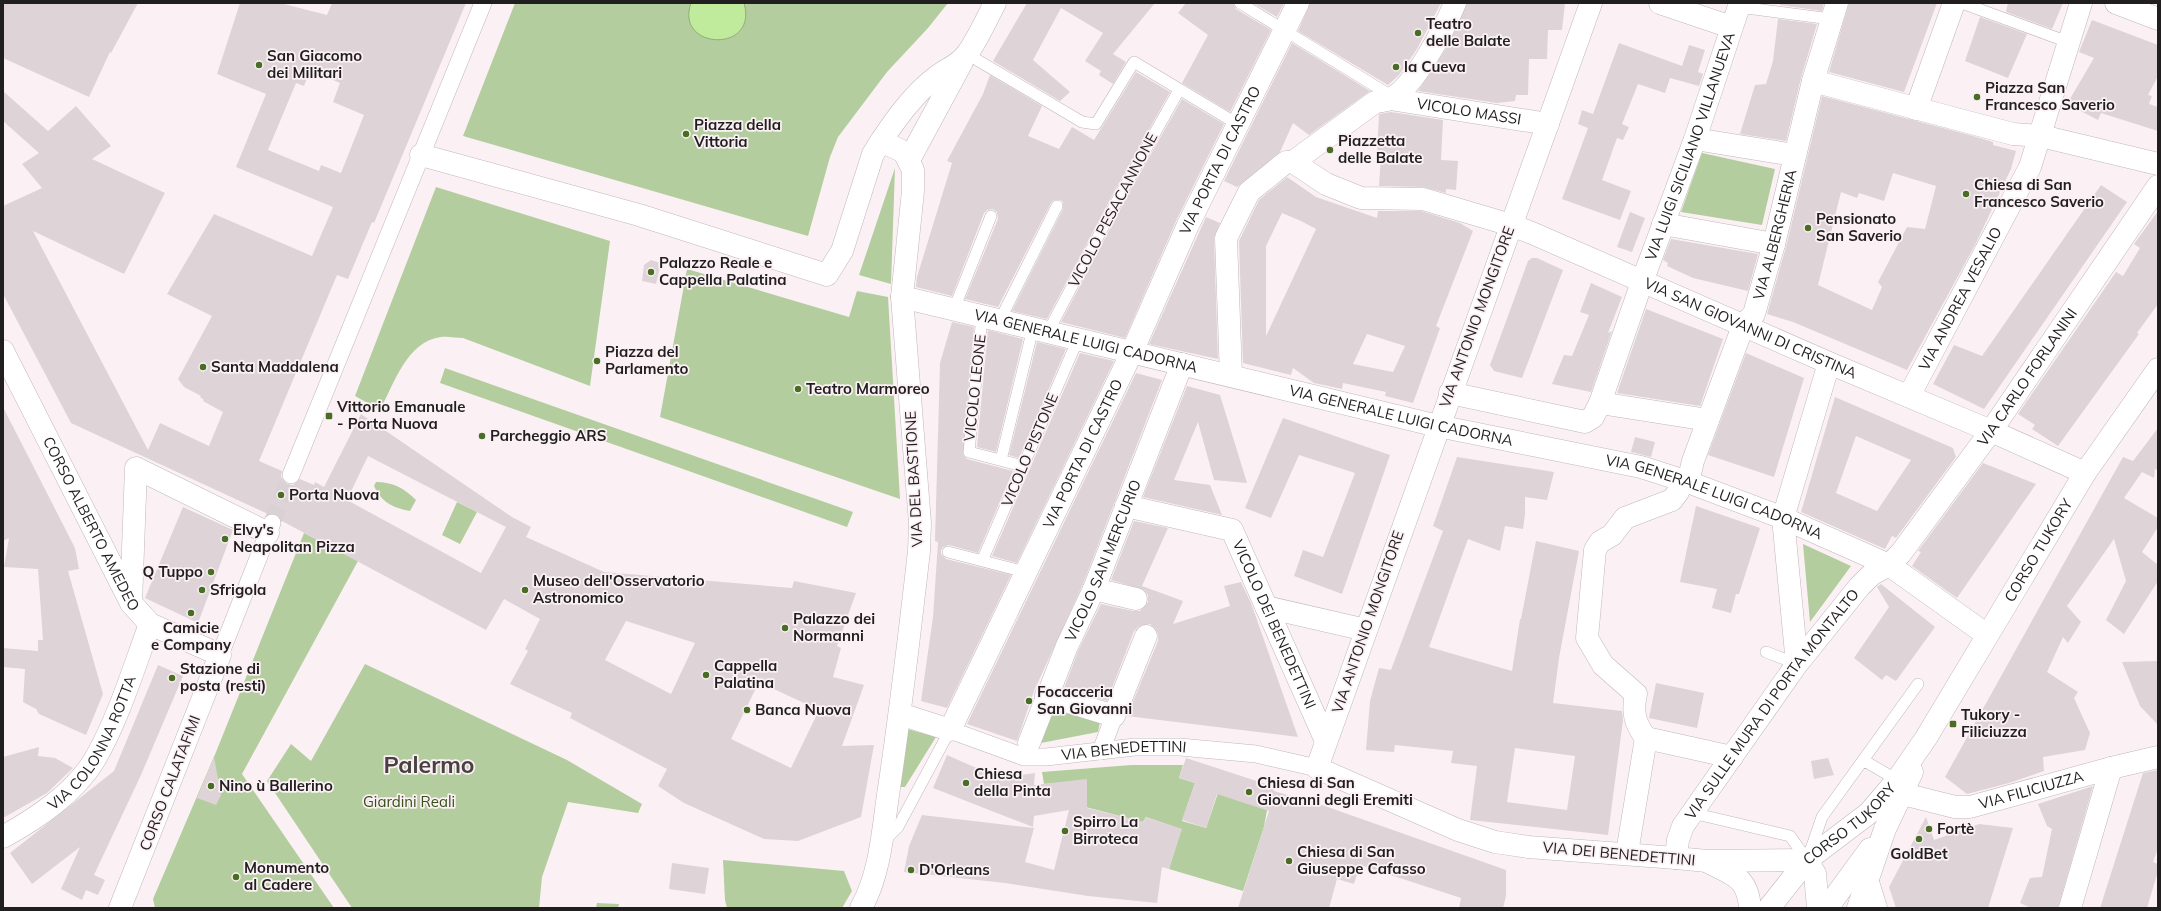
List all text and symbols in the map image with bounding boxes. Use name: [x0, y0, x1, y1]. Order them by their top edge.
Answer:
place label: Teatro delle Balate: [1426, 14, 1510, 50]
marker: Teatro delle Balate: [1413, 28, 1423, 38]
street label: VIA LUIGI SICILIANO VILLANUEVA: [1641, 30, 1739, 263]
place label: San Giacomo dei Militari: [267, 46, 362, 82]
place label: la Cueva: [1404, 57, 1466, 76]
marker: San Giacomo dei Militari: [254, 60, 264, 70]
marker: la Cueva: [1391, 62, 1401, 72]
place label: Piazza San Francesco Saverio: [1985, 78, 2115, 114]
street label: VIA PORTA DI CASTRO: [1175, 83, 1264, 237]
marker: Piazza San Francesco Saverio: [1972, 92, 1982, 102]
street label: VICOLO MASSI: [1416, 93, 1523, 129]
place label: Piazza della Vittoria: [693, 115, 781, 151]
marker: Piazza della Vittoria: [681, 129, 691, 139]
street label: VICOLO PESACANNONE: [1064, 129, 1162, 290]
place label: Piazzetta delle Balate: [1338, 131, 1422, 167]
marker: Piazzetta delle Balate: [1325, 145, 1335, 155]
street label: VIA ALBERGHERIA: [1748, 167, 1801, 302]
place label: Chiesa di San Francesco Saverio: [1974, 175, 2104, 211]
marker: Chiesa di San Francesco Saverio: [1961, 189, 1971, 199]
place label: Pensionato San Saverio: [1816, 209, 1902, 245]
street label: VIA ANTONIO MONGITORE: [1435, 223, 1518, 410]
marker: Pensionato San Saverio: [1803, 223, 1813, 233]
street label: VIA ANDREA VESALIO: [1914, 223, 2006, 374]
place label: Palazzo Reale e Cappella Palatina: [659, 253, 786, 289]
marker: Palazzo Reale e Cappella Palatina: [646, 267, 656, 277]
street label: VIA SAN GIOVANNI DI CRISTINA: [1641, 273, 1860, 383]
street label: VIA CARLO FORLANINI: [1973, 304, 2081, 450]
street label: VIA GENERALE LUIGI CADORNA: [972, 305, 1200, 377]
street label: VICOLO LEONE: [959, 333, 990, 442]
place label: Piazza del Parlamento: [605, 342, 688, 378]
marker: Piazza del Parlamento: [592, 356, 602, 366]
place label: Santa Maddalena: [211, 357, 339, 376]
marker: Santa Maddalena: [198, 362, 208, 372]
street label: VIA PORTA DI CASTRO: [1038, 376, 1127, 531]
place label: Teatro Marmoreo: [806, 379, 930, 398]
street label: VIA GENERALE LUIGI CADORNA: [1287, 380, 1515, 450]
marker: Teatro Marmoreo: [793, 384, 803, 394]
street label: VICOLO PISTONE: [997, 390, 1062, 510]
place label: Vittorio Emanuale - Porta Nuova: [336, 397, 465, 433]
street label: VIA DEL BASTIONE: [900, 410, 927, 547]
marker: Vittorio Emanuale - Porta Nuova: [324, 411, 334, 421]
place label: Parcheggio ARS: [490, 426, 607, 445]
marker: Parcheggio ARS: [477, 431, 487, 441]
street label: CORSO ALBERTO AMEDEO: [39, 433, 144, 615]
street label: VIA GENERALE LUIGI CADORNA: [1604, 450, 1826, 543]
street label: VICOLO SAN MERCURIO: [1061, 477, 1145, 644]
place label: Porta Nuova: [289, 485, 379, 504]
marker: Porta Nuova: [276, 490, 286, 500]
street label: CORSO TUKORY: [2000, 494, 2077, 605]
place label: Elvy's Neapolitan Pizza: [233, 520, 355, 556]
street label: VIA ANTONIO MONGITORE: [1327, 528, 1408, 716]
marker: Elvy's Neapolitan Pizza: [220, 534, 230, 544]
street label: VICOLO DEI BENEDETTINI: [1229, 537, 1320, 712]
place label: Q Tuppo: [143, 562, 203, 581]
marker: Q Tuppo: [206, 567, 216, 577]
place label: Museo dell'Osservatorio Astronomico: [533, 571, 705, 607]
place label: Sfrigola: [210, 580, 266, 599]
marker: Sfrigola: [197, 585, 207, 595]
marker: Museo dell'Osservatorio Astronomico: [520, 585, 530, 595]
street label: VIA SULLE MURA DI PORTA MONTALTO: [1681, 585, 1863, 823]
marker: Camicie e Company: [186, 608, 196, 618]
place label: Palazzo dei Normanni: [793, 609, 875, 645]
place label: Camicie e Company: [151, 618, 232, 654]
marker: Palazzo dei Normanni: [780, 623, 790, 633]
place label: Cappella Palatina: [714, 656, 777, 692]
place label: Stazione di posta (resti): [180, 659, 266, 695]
marker: Cappella Palatina: [701, 670, 711, 680]
street label: VIA COLONNA ROTTA: [44, 673, 140, 814]
marker: Stazione di posta (resti): [167, 673, 177, 683]
place label: Focacceria San Giovanni: [1037, 682, 1132, 718]
marker: Focacceria San Giovanni: [1024, 696, 1034, 706]
place label: Banca Nuova: [755, 700, 851, 719]
marker: Banca Nuova: [742, 705, 752, 715]
place label: Tukory - Filiciuzza: [1961, 705, 2027, 741]
street label: CORSO CALATAFIMI: [135, 712, 204, 853]
marker: Tukory - Filiciuzza: [1948, 719, 1958, 729]
street label: VIA BENEDETTINI: [1060, 736, 1187, 764]
district label: Palermo: [384, 750, 475, 779]
place label: Chiesa della Pinta: [974, 764, 1051, 800]
street label: VIA FILICIUZZA: [1977, 766, 2085, 813]
place label: Chiesa di San Giovanni degli Eremiti: [1257, 773, 1413, 809]
place label: Nino ù Ballerino: [219, 776, 333, 795]
marker: Chiesa della Pinta: [961, 778, 971, 788]
street label: CORSO TUKORY: [1799, 778, 1900, 869]
marker: Nino ù Ballerino: [206, 781, 216, 791]
marker: Chiesa di San Giovanni degli Eremiti: [1244, 787, 1254, 797]
park label: Giardini Reali: [363, 792, 455, 811]
place label: Spirro La Birroteca: [1073, 812, 1138, 848]
place label: Fortè: [1937, 819, 1974, 838]
marker: Fortè: [1924, 824, 1934, 834]
marker: Spirro La Birroteca: [1060, 826, 1070, 836]
marker: GoldBet: [1914, 834, 1924, 844]
street label: VIA DEI BENEDETTINI: [1542, 837, 1696, 870]
place label: Chiesa di San Giuseppe Cafasso: [1297, 842, 1426, 878]
place label: GoldBet: [1890, 844, 1948, 863]
marker: Chiesa di San Giuseppe Cafasso: [1284, 856, 1294, 866]
place label: Monumento al Cadere: [244, 858, 329, 894]
place label: D'Orleans: [919, 860, 990, 879]
marker: D'Orleans: [906, 865, 916, 875]
marker: Monumento al Cadere: [231, 872, 241, 882]

